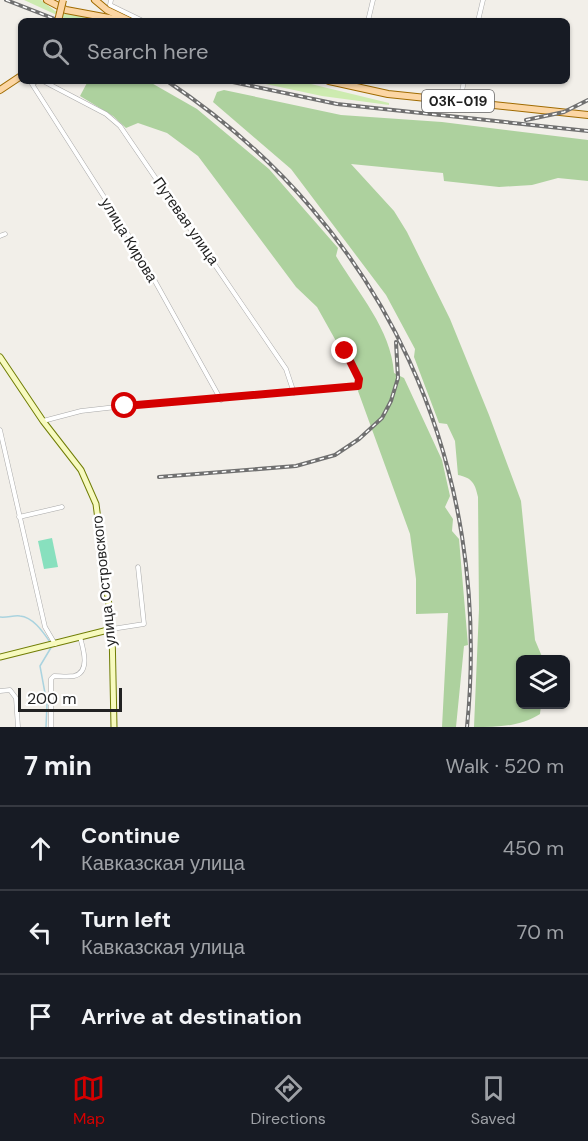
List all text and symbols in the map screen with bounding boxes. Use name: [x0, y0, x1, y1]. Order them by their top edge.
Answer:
search box: [18, 18, 570, 84]
icon: search: [39, 35, 72, 68]
text: Search here: [87, 37, 208, 66]
road number: 03К-019: [422, 90, 494, 112]
street label: Путевая улица: [148, 173, 224, 269]
street label: улица Кирова: [96, 194, 162, 287]
route end: [331, 337, 357, 363]
route start: [111, 392, 137, 418]
street label: улица Островского: [87, 514, 121, 648]
map controls: [516, 655, 570, 709]
button: layers: [516, 655, 570, 709]
scale bar: [18, 685, 122, 712]
text: 200 m: [27, 688, 76, 709]
text: 7 min: [24, 749, 92, 783]
text: Walk · 520 m: [446, 753, 564, 779]
text: Continue: [81, 821, 180, 850]
icon: ahead: [24, 832, 57, 865]
text: 450 m: [503, 835, 564, 861]
text: Кавказская улица: [81, 850, 245, 876]
text: Turn left: [81, 905, 171, 934]
icon: left: [24, 916, 57, 949]
text: 70 m: [517, 919, 564, 945]
text: Кавказская улица: [81, 934, 245, 960]
icon: arrive: [24, 1000, 57, 1033]
text: Arrive at destination: [81, 1002, 302, 1031]
tab: Map: [72, 1072, 105, 1129]
tab: Directions: [250, 1072, 326, 1129]
tab: Saved: [471, 1072, 516, 1129]

